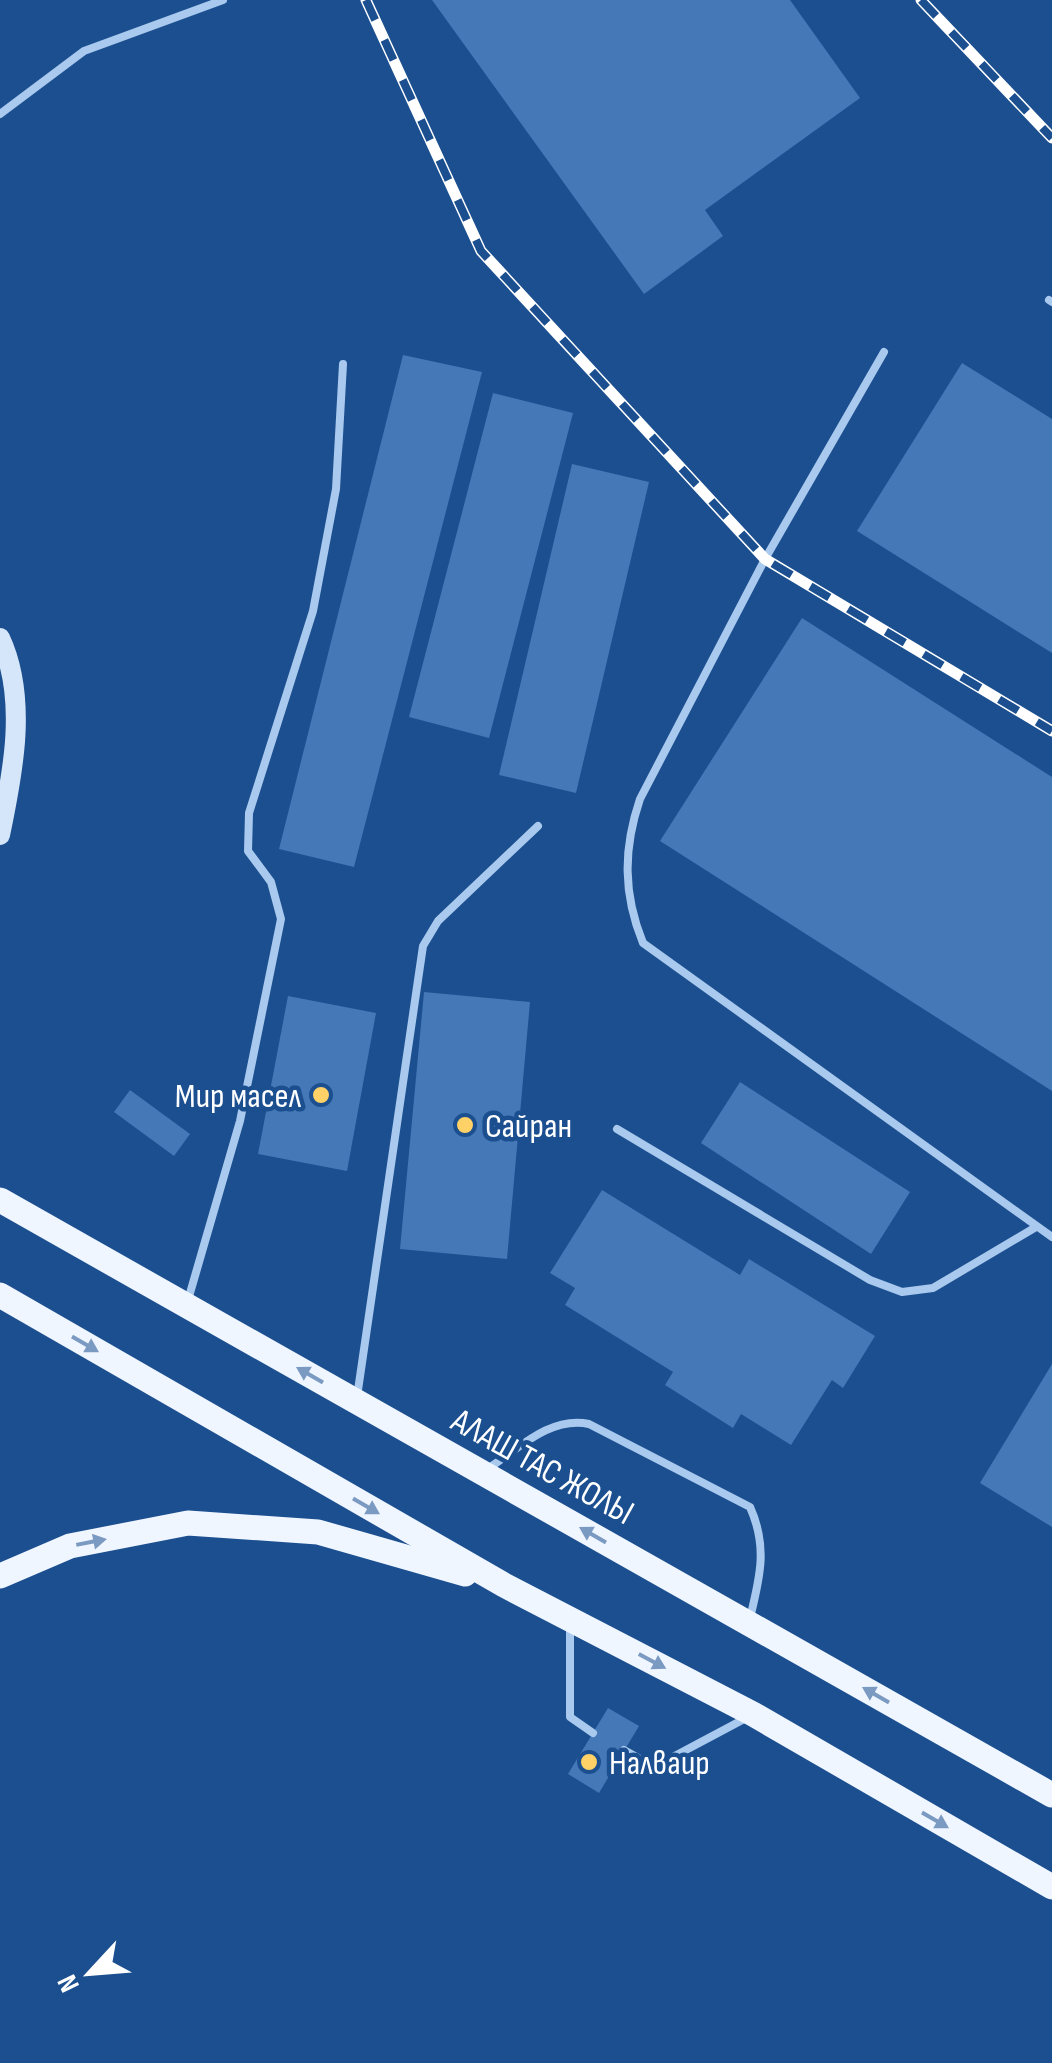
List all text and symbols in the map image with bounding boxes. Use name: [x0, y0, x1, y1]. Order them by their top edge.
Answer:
place label: Мир масел: [175, 1075, 302, 1118]
marker: Мир масел: [310, 1084, 332, 1106]
place label: Сайран: [485, 1105, 572, 1148]
marker: Сайран: [454, 1114, 476, 1136]
one-way arrow: [70, 1335, 99, 1352]
one-way arrow: [296, 1367, 324, 1384]
street label: АЛАШ ТАС ЖОЛЫ: [443, 1399, 641, 1535]
one-way arrow: [352, 1497, 380, 1514]
one-way arrow: [579, 1526, 607, 1544]
one-way arrow: [75, 1533, 106, 1549]
one-way arrow: [637, 1652, 666, 1669]
one-way arrow: [862, 1686, 890, 1704]
place label: Налваир: [609, 1742, 710, 1785]
marker: Налваир: [578, 1751, 600, 1773]
one-way arrow: [921, 1810, 949, 1828]
north arrow: [40, 1923, 140, 2023]
text: N: [51, 1969, 87, 1997]

